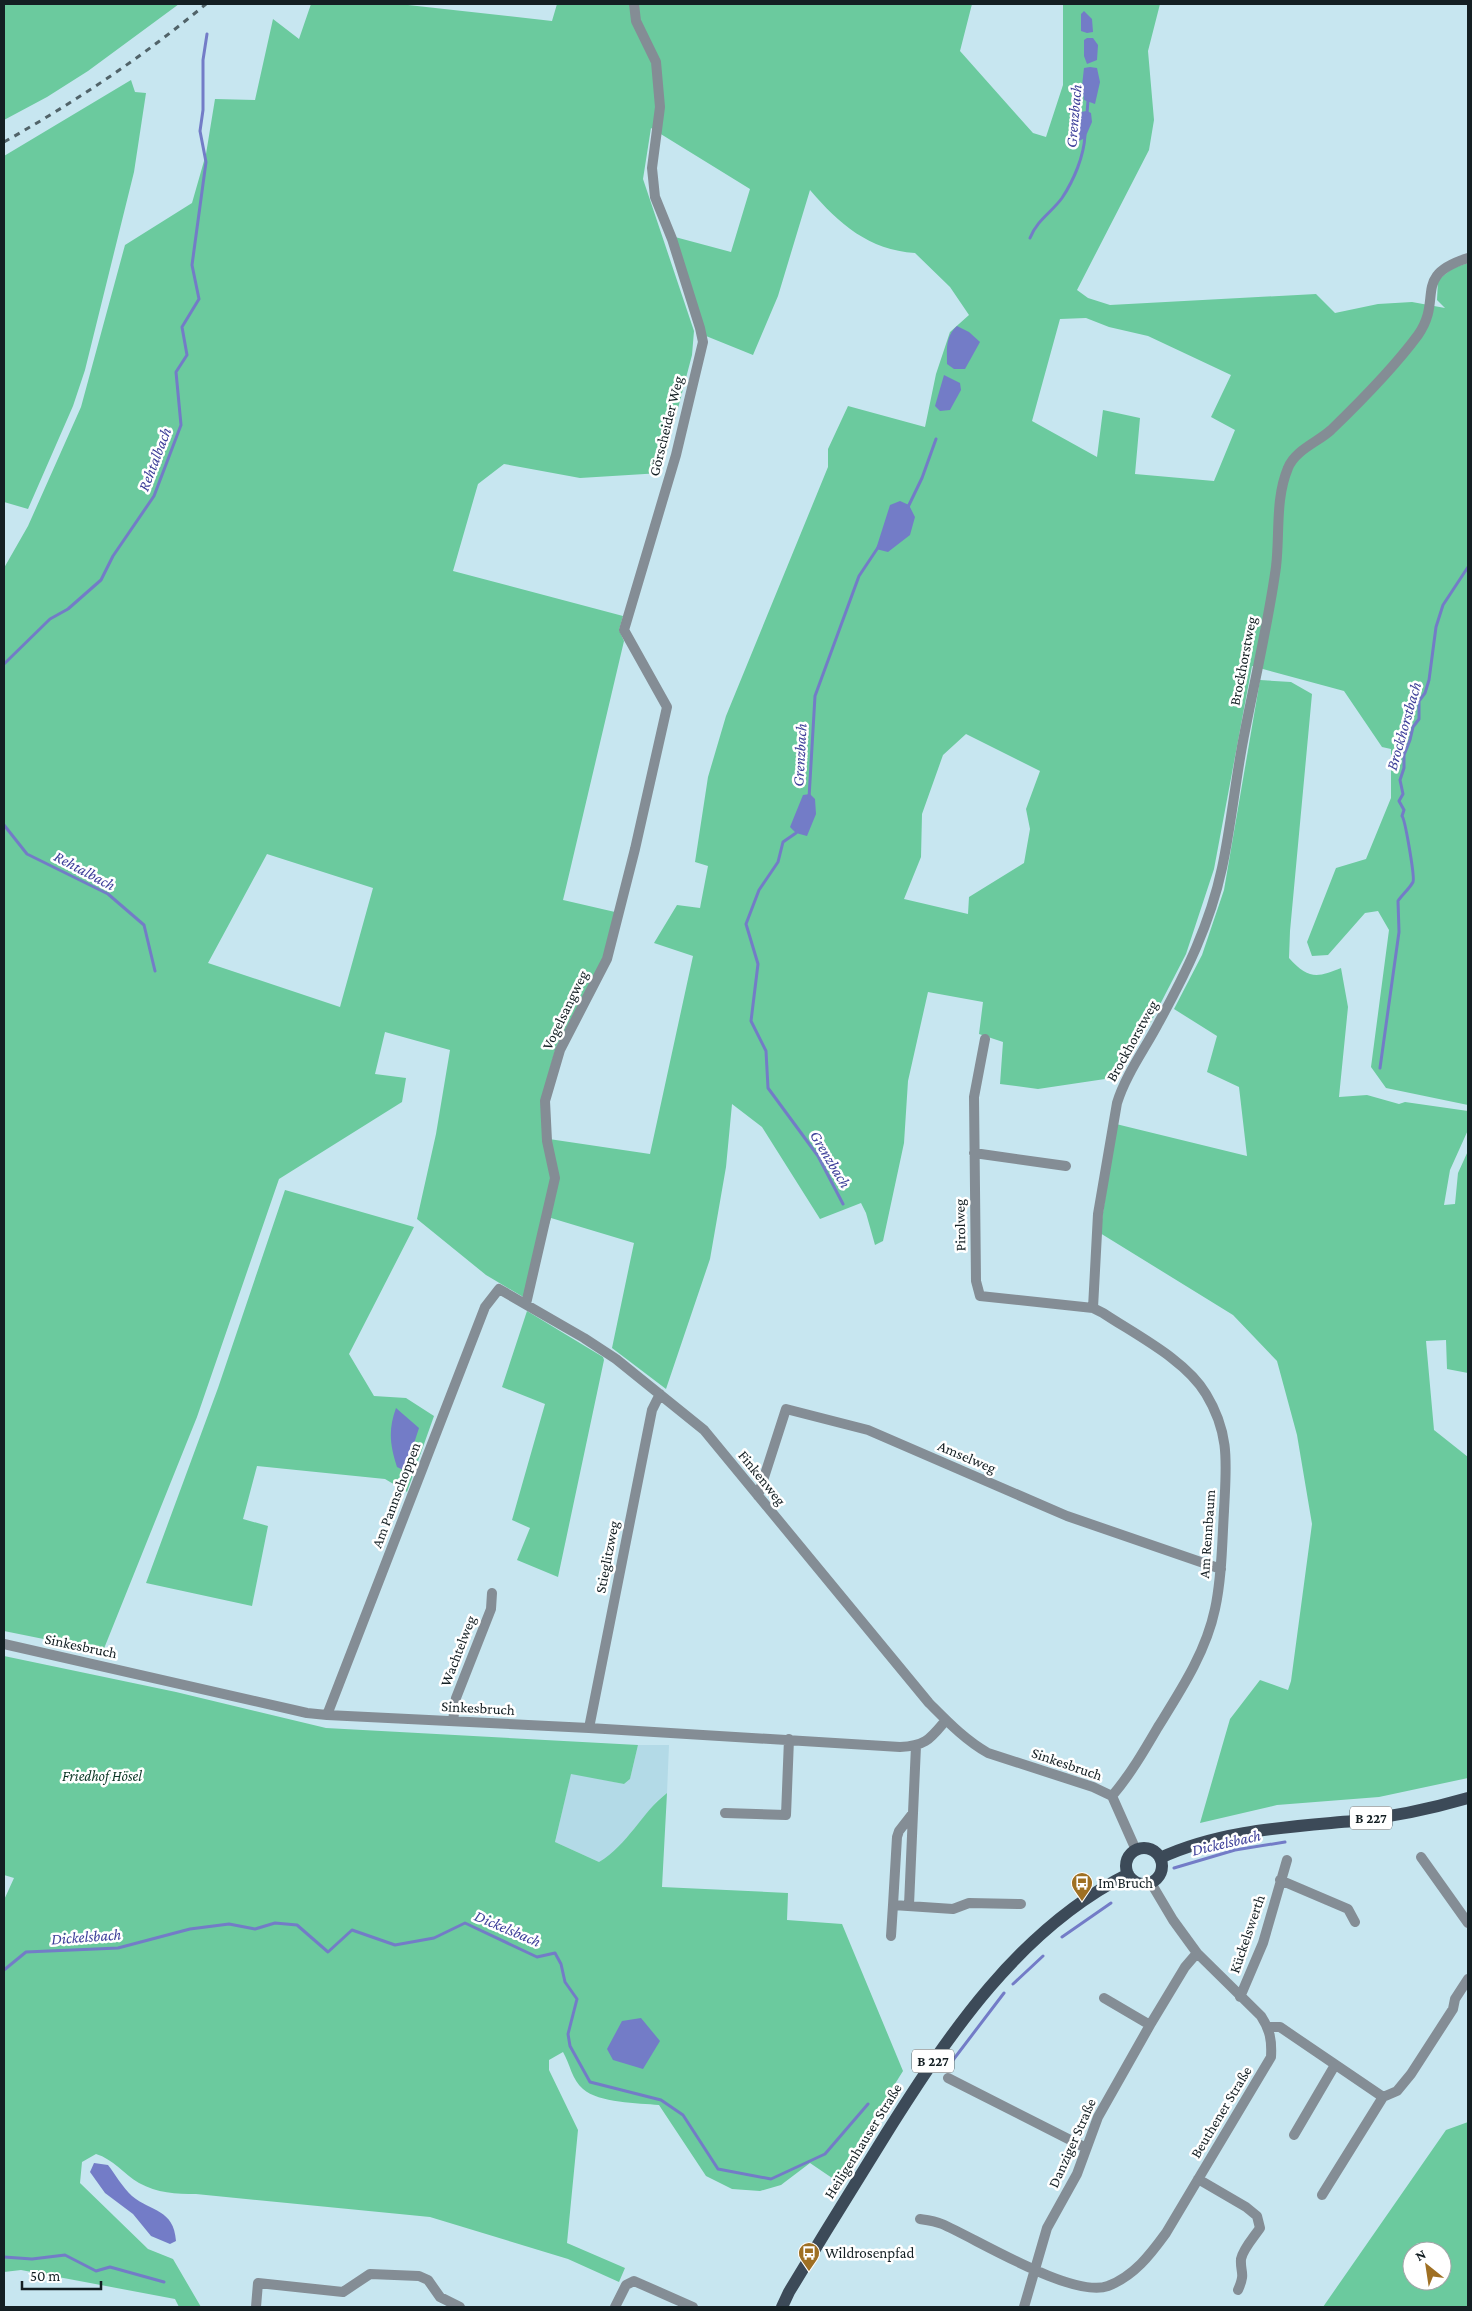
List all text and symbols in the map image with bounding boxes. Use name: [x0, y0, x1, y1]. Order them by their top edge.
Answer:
water label: Grenzbach: [1062, 83, 1085, 148]
street label: Görscheider Weg: [646, 374, 687, 478]
water label: Rehtalbach: [135, 425, 174, 493]
street label: Brockhorstweg: [1227, 615, 1260, 707]
water label: Brockhorstbach: [1383, 680, 1424, 772]
water label: Grenzbach: [789, 723, 810, 787]
water label: Rehtalbach: [51, 847, 118, 894]
street label: Vogelsangweg: [539, 968, 592, 1053]
street label: Brockhorstweg: [1103, 998, 1162, 1085]
water label: Grenzbach: [807, 1128, 854, 1191]
street label: Pirolweg: [952, 1199, 969, 1251]
street label: Amselweg: [935, 1438, 999, 1477]
street label: Am Pannschoppen: [369, 1440, 424, 1550]
street label: Finkenweg: [734, 1447, 789, 1509]
street label: Am Rennbaum: [1196, 1489, 1218, 1579]
street label: Stieglitzweg: [592, 1519, 623, 1595]
street label: Wachtelweg: [437, 1613, 480, 1689]
street label: Sinkesbruch: [43, 1631, 119, 1661]
street label: Sinkesbruch: [441, 1698, 515, 1718]
street label: Sinkesbruch: [1030, 1744, 1104, 1784]
park label: Friedhof Hösel: [62, 1768, 142, 1785]
road number: B 227: [1350, 1806, 1392, 1830]
water label: Dickelsbach: [1190, 1826, 1263, 1859]
bus stop icon: Im Bruch: [1070, 1871, 1094, 1902]
place label: Im Bruch: [1098, 1875, 1153, 1891]
street label: Kückelswerth: [1226, 1893, 1268, 1975]
water label: Dickelsbach: [472, 1907, 544, 1950]
water label: Dickelsbach: [50, 1926, 122, 1947]
road number: B 227: [912, 2050, 954, 2072]
street label: Beuthener Straße: [1187, 2063, 1255, 2161]
street label: Heiligenhauser Straße: [821, 2080, 906, 2202]
street label: Danziger Straße: [1045, 2095, 1100, 2191]
bus stop icon: Wildrosenpfad: [797, 2241, 821, 2272]
north arrow: [1402, 2241, 1452, 2291]
place label: Wildrosenpfad: [825, 2245, 915, 2262]
text: N: [1412, 2245, 1429, 2264]
scale bar: [22, 2258, 101, 2290]
text: 50 m: [30, 2268, 60, 2284]

